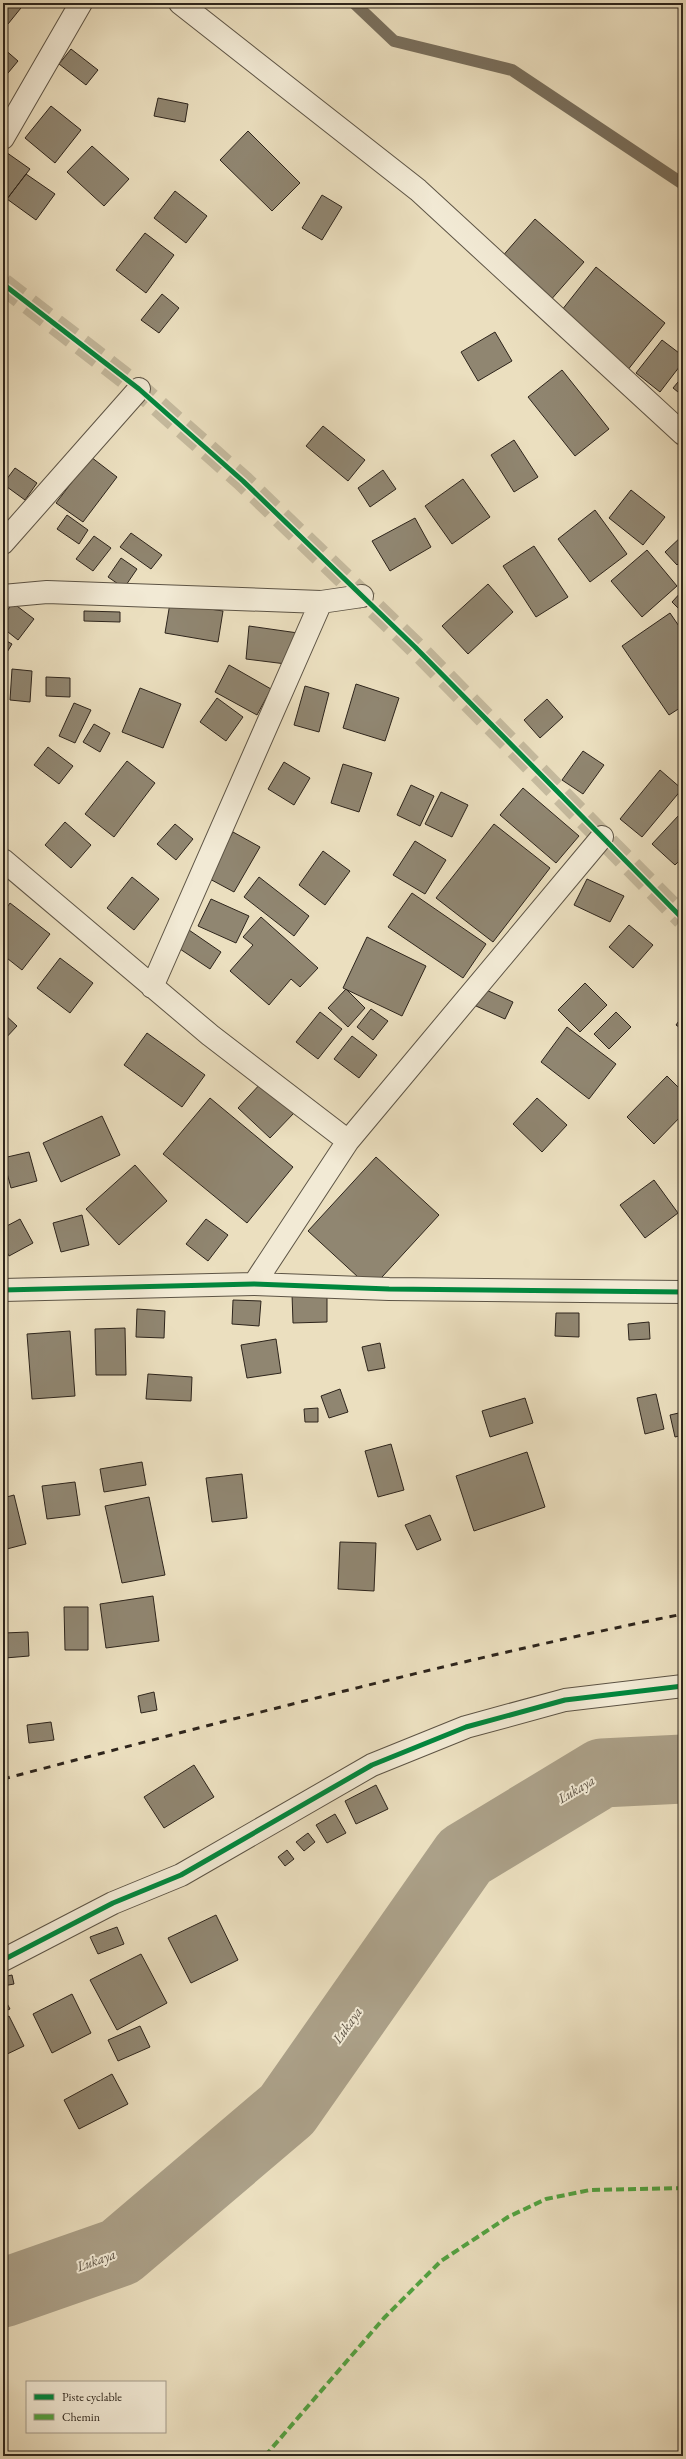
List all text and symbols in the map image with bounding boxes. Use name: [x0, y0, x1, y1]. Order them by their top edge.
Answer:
water label: Lukaya: [553, 1771, 598, 1808]
water label: Lukaya: [327, 2003, 366, 2048]
water label: Lukaya: [73, 2245, 118, 2276]
legend: [26, 2381, 166, 2433]
text: Piste cyclable: [62, 2389, 122, 2405]
text: Chemin: [62, 2409, 101, 2425]

